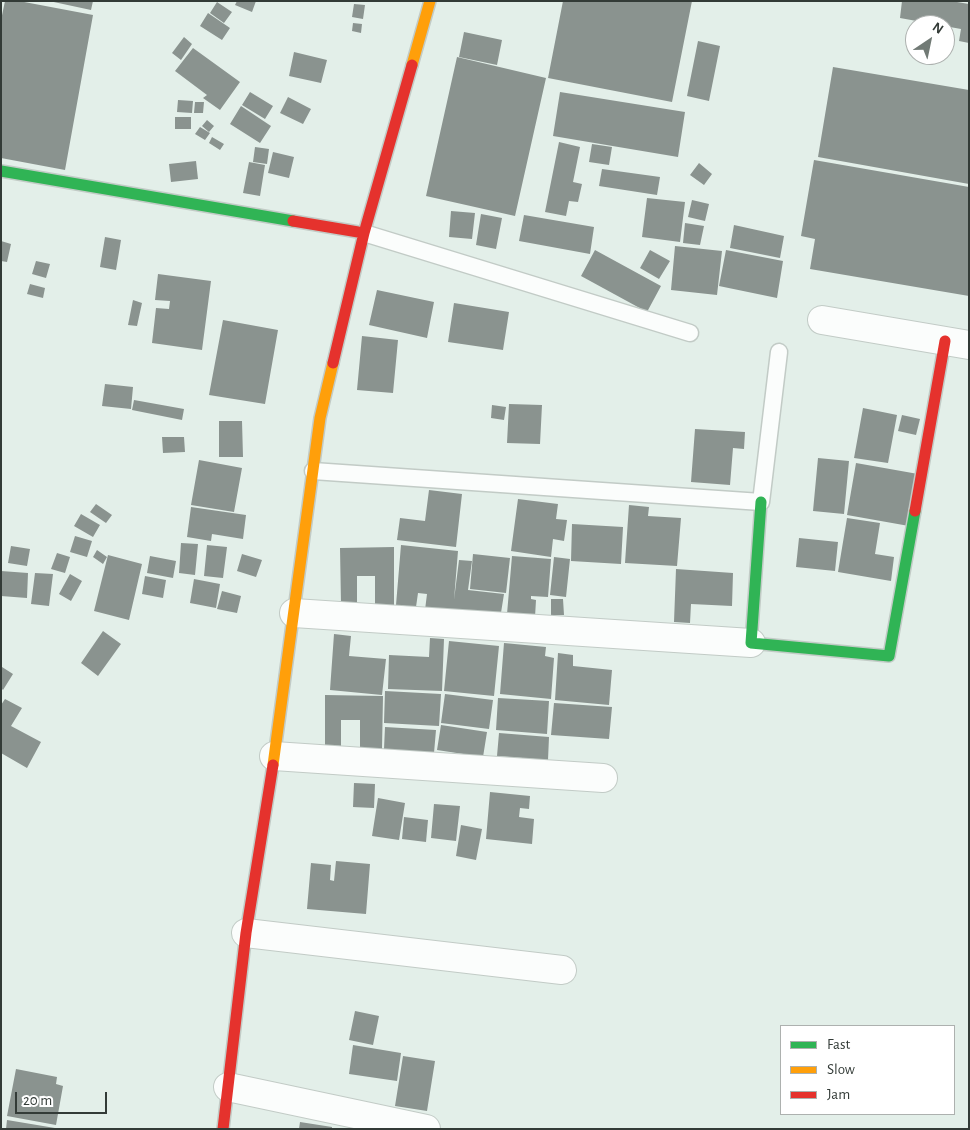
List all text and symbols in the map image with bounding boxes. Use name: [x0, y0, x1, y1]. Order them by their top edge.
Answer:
north arrow: [905, 15, 955, 65]
text: N: [930, 20, 946, 37]
legend: [780, 1025, 955, 1115]
text: Fast: [827, 1037, 850, 1052]
text: Slow: [827, 1062, 855, 1077]
scale bar: [18, 1082, 110, 1114]
text: Jam: [827, 1087, 850, 1102]
text: 20 m: [23, 1093, 52, 1108]

